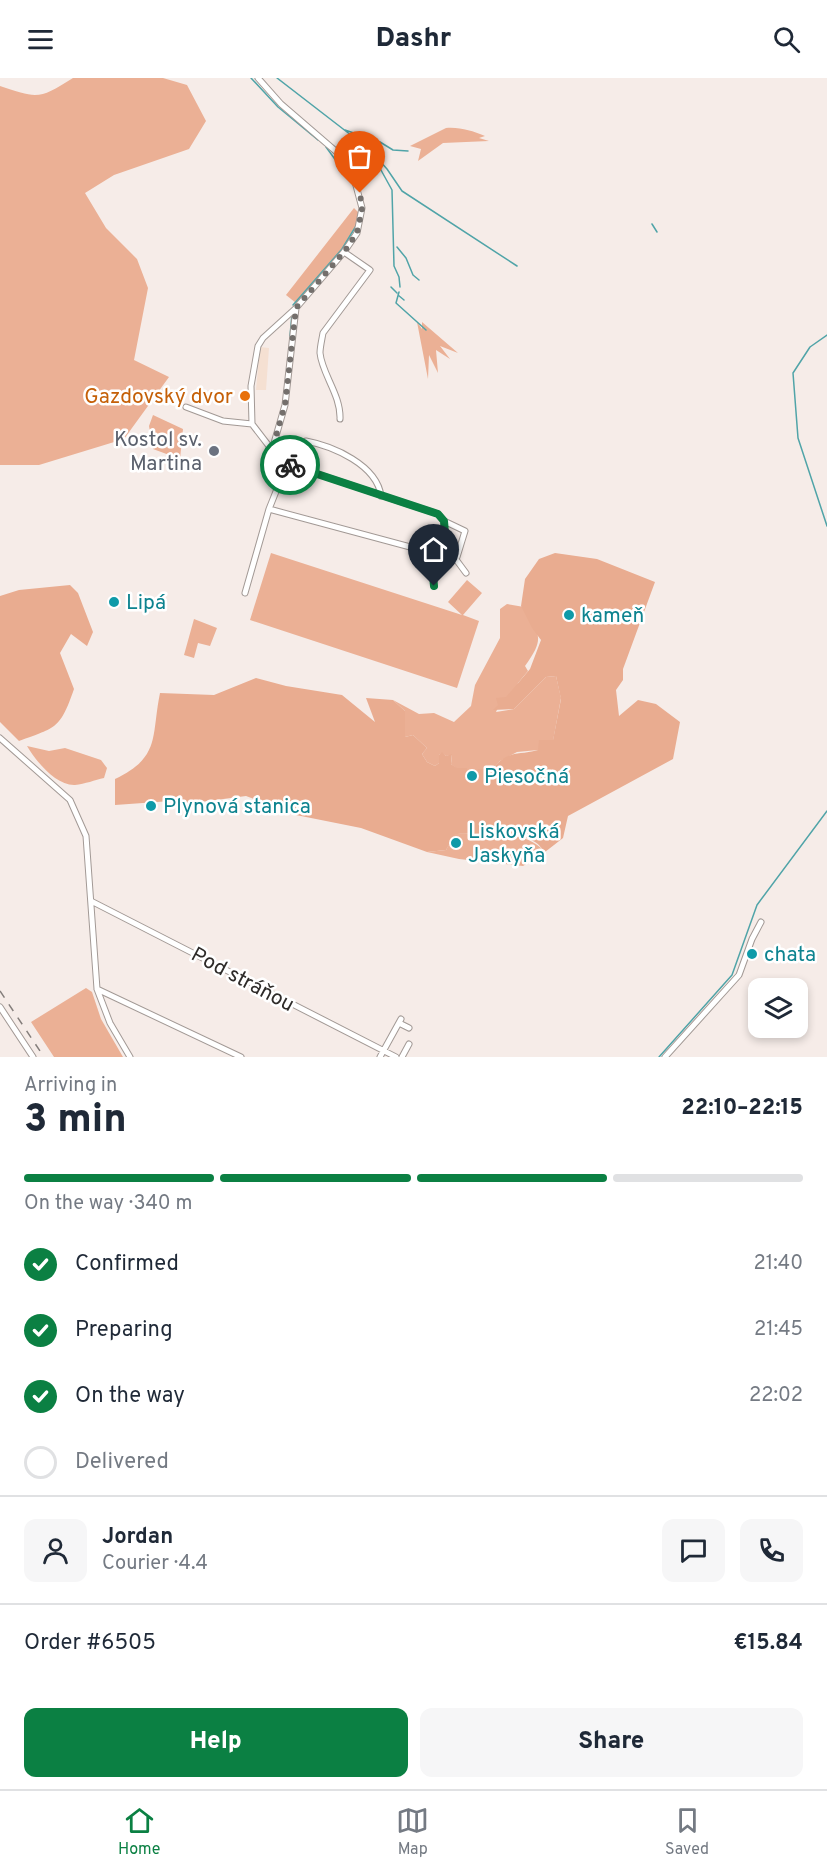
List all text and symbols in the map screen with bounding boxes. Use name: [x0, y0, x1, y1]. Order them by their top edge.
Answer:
text: Dashr: [376, 22, 451, 56]
icon: menu: [24, 23, 57, 56]
icon: search: [770, 23, 803, 56]
pin: [334, 131, 385, 193]
icon: bag: [343, 140, 376, 173]
place label: Gazdovský dvor: [84, 384, 233, 411]
marker: Gazdovský dvor: [238, 389, 252, 403]
place label: Kostol sv. Martina: [114, 427, 202, 478]
courier: [260, 435, 320, 495]
marker: Kostol sv. Martina: [207, 444, 221, 458]
icon: bike: [274, 449, 307, 482]
pin: [408, 524, 459, 586]
icon: home: [417, 533, 450, 566]
place label: Lipá: [126, 590, 166, 617]
marker: Lipá: [107, 595, 121, 609]
place label: kameň: [581, 603, 644, 630]
marker: kameň: [562, 608, 576, 622]
place label: Piesočná: [484, 764, 569, 791]
marker: Piesočná: [465, 769, 479, 783]
place label: Plynová stanica: [163, 794, 311, 821]
marker: Plynová stanica: [144, 799, 158, 813]
place label: Liskovská Jaskyňa: [468, 819, 559, 870]
marker: Liskovská Jaskyňa: [449, 836, 463, 850]
street label: Pod stráňou: [186, 942, 299, 1019]
place label: chata: [764, 942, 816, 969]
marker: chata: [745, 947, 759, 961]
map controls: [748, 978, 808, 1038]
button: layers: [748, 978, 808, 1038]
text: Arriving in: [24, 1073, 117, 1099]
text: 22:10–22:15: [681, 1095, 803, 1122]
text: 3 min: [24, 1097, 127, 1146]
text: On the way · 340 m: [24, 1191, 192, 1217]
icon: check: [24, 1248, 57, 1281]
text: Confirmed: [75, 1251, 179, 1278]
text: 21:40: [754, 1251, 803, 1277]
icon: check: [24, 1314, 57, 1347]
text: Preparing: [75, 1317, 173, 1344]
text: 21:45: [754, 1317, 803, 1343]
icon: check: [24, 1380, 57, 1413]
text: On the way: [75, 1383, 185, 1410]
text: 22:02: [749, 1383, 803, 1409]
text: Delivered: [75, 1449, 169, 1476]
button: person: [24, 1519, 87, 1582]
button: chat: [662, 1519, 725, 1582]
button: phone: [740, 1519, 803, 1582]
text: Jordan: [102, 1524, 173, 1551]
text: Courier · 4.4: [102, 1551, 208, 1577]
text: Order #6505: [24, 1630, 156, 1657]
text: €15.84: [733, 1630, 803, 1657]
button: Help: [24, 1708, 408, 1777]
button: Share: [420, 1708, 803, 1777]
tab: Home: [118, 1804, 160, 1860]
tab: Map: [396, 1804, 429, 1860]
tab: Saved: [665, 1804, 709, 1860]

